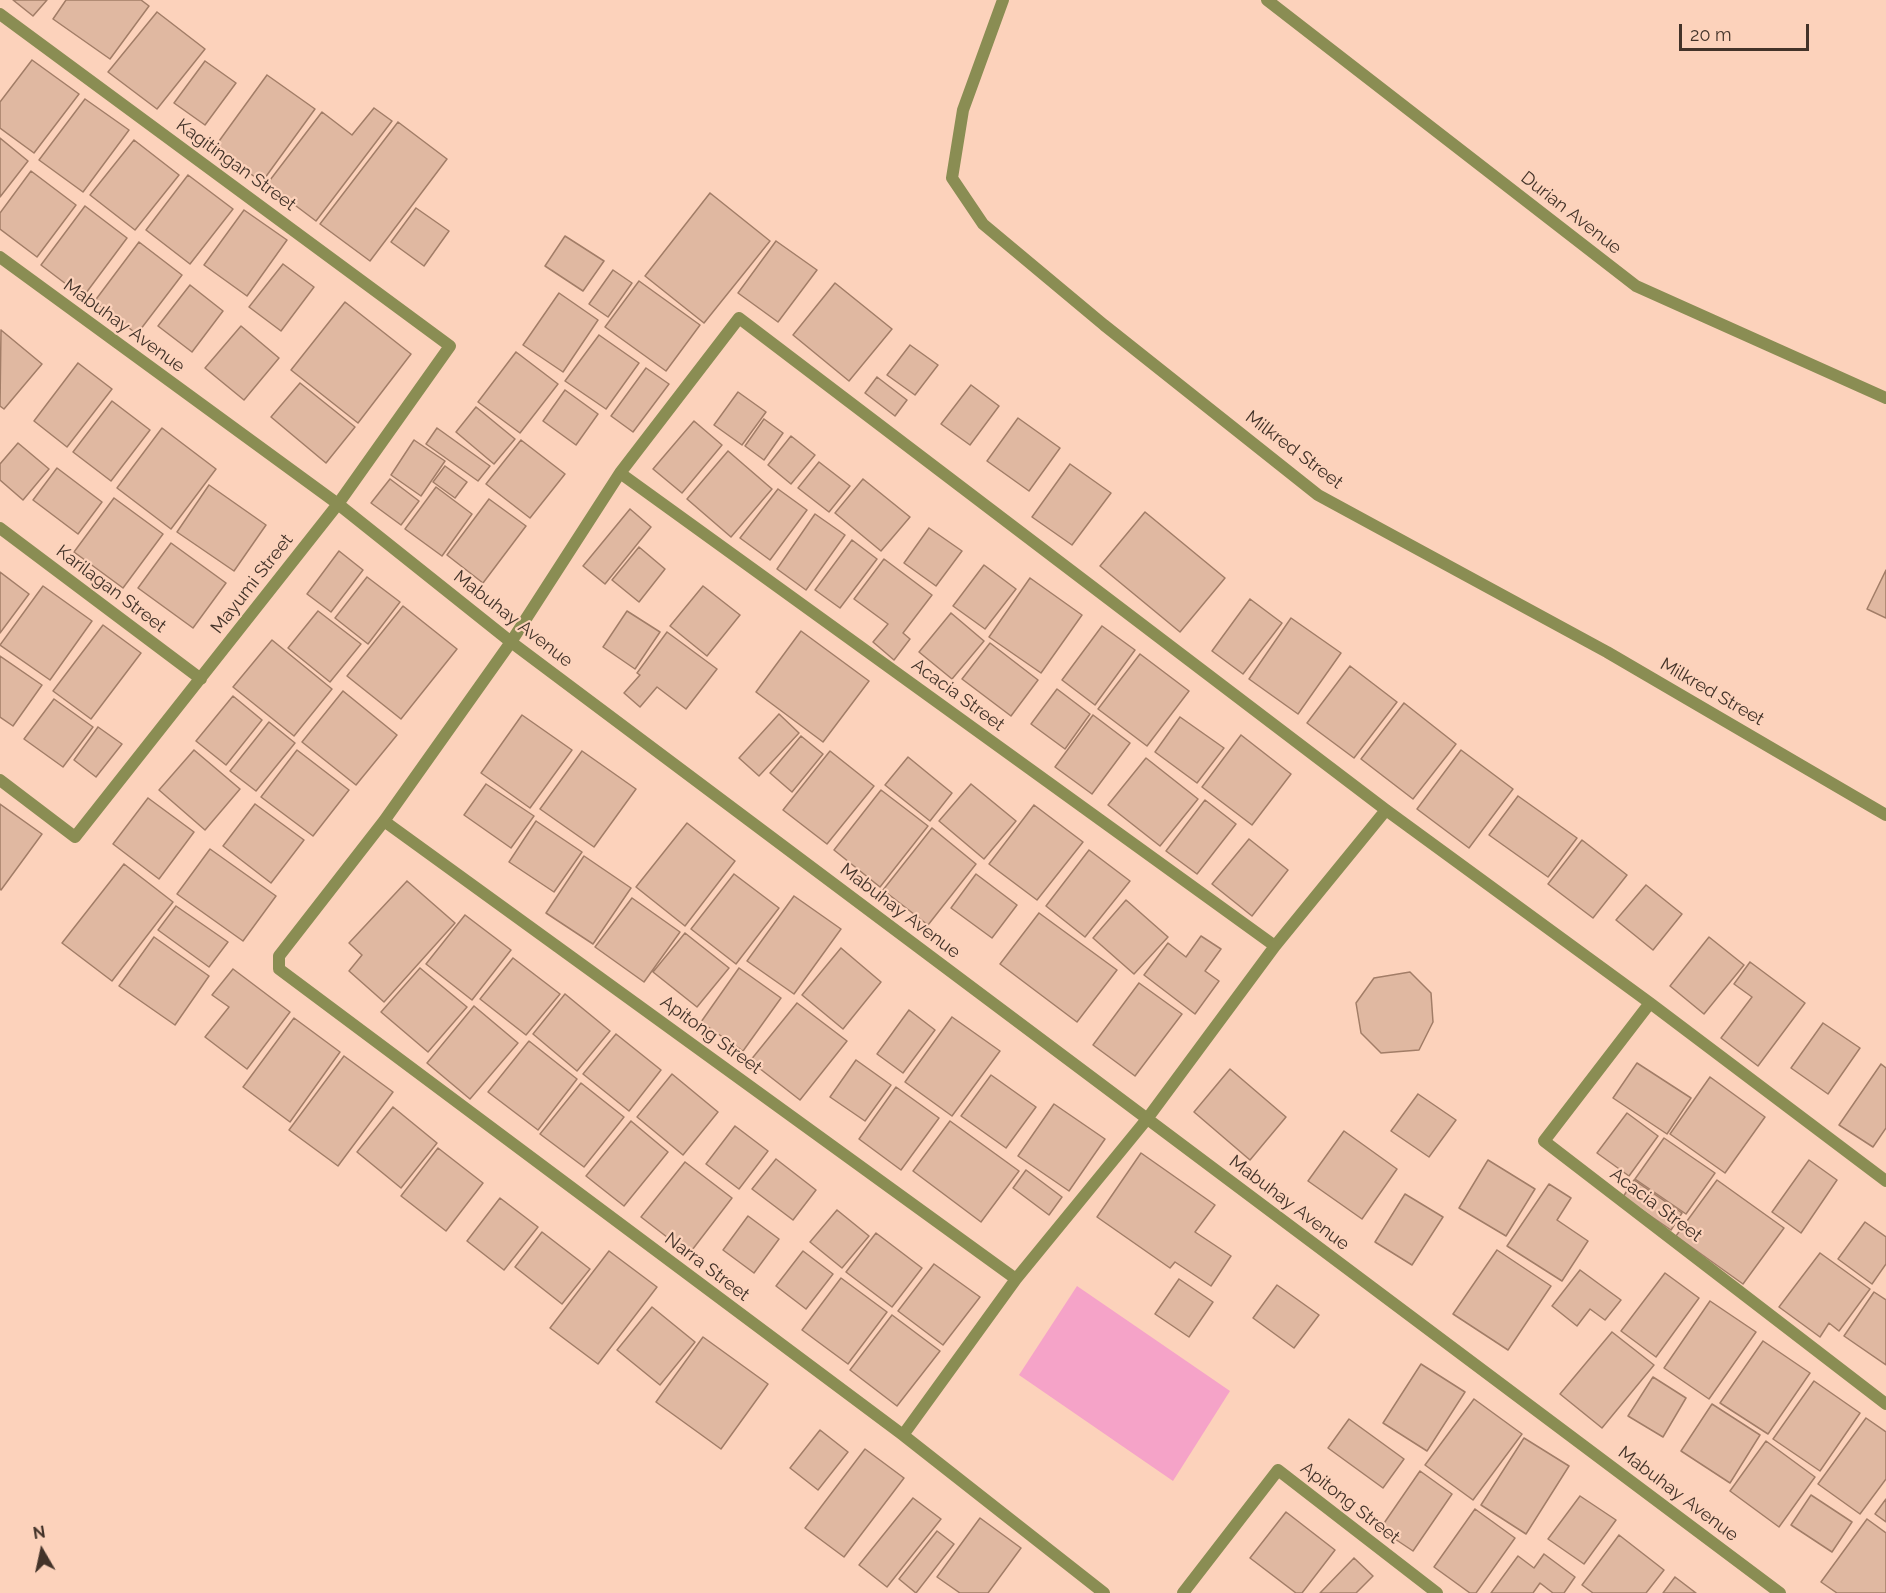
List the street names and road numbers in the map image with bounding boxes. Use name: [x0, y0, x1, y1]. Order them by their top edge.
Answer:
street label: Kagitingan Street: [172, 114, 300, 216]
street label: Durian Avenue: [1516, 167, 1626, 259]
street label: Mabuhay Avenue: [59, 275, 189, 377]
street label: Milkred Street: [1241, 406, 1347, 494]
street label: Mayumi Street: [206, 530, 298, 638]
street label: Karilagan Street: [52, 541, 170, 637]
street label: Mabuhay Avenue: [449, 566, 577, 672]
street label: Acacia Street: [907, 654, 1009, 736]
street label: Milkred Street: [1656, 654, 1768, 730]
street label: Mabuhay Avenue: [836, 859, 964, 963]
street label: Apitong Street: [656, 991, 766, 1079]
street label: Mabuhay Avenue: [1225, 1151, 1353, 1255]
street label: Acacia Street: [1606, 1163, 1706, 1247]
street label: Narra Street: [660, 1228, 754, 1306]
street label: Mabuhay Avenue: [1614, 1442, 1742, 1546]
street label: Apitong Street: [1296, 1458, 1404, 1548]

